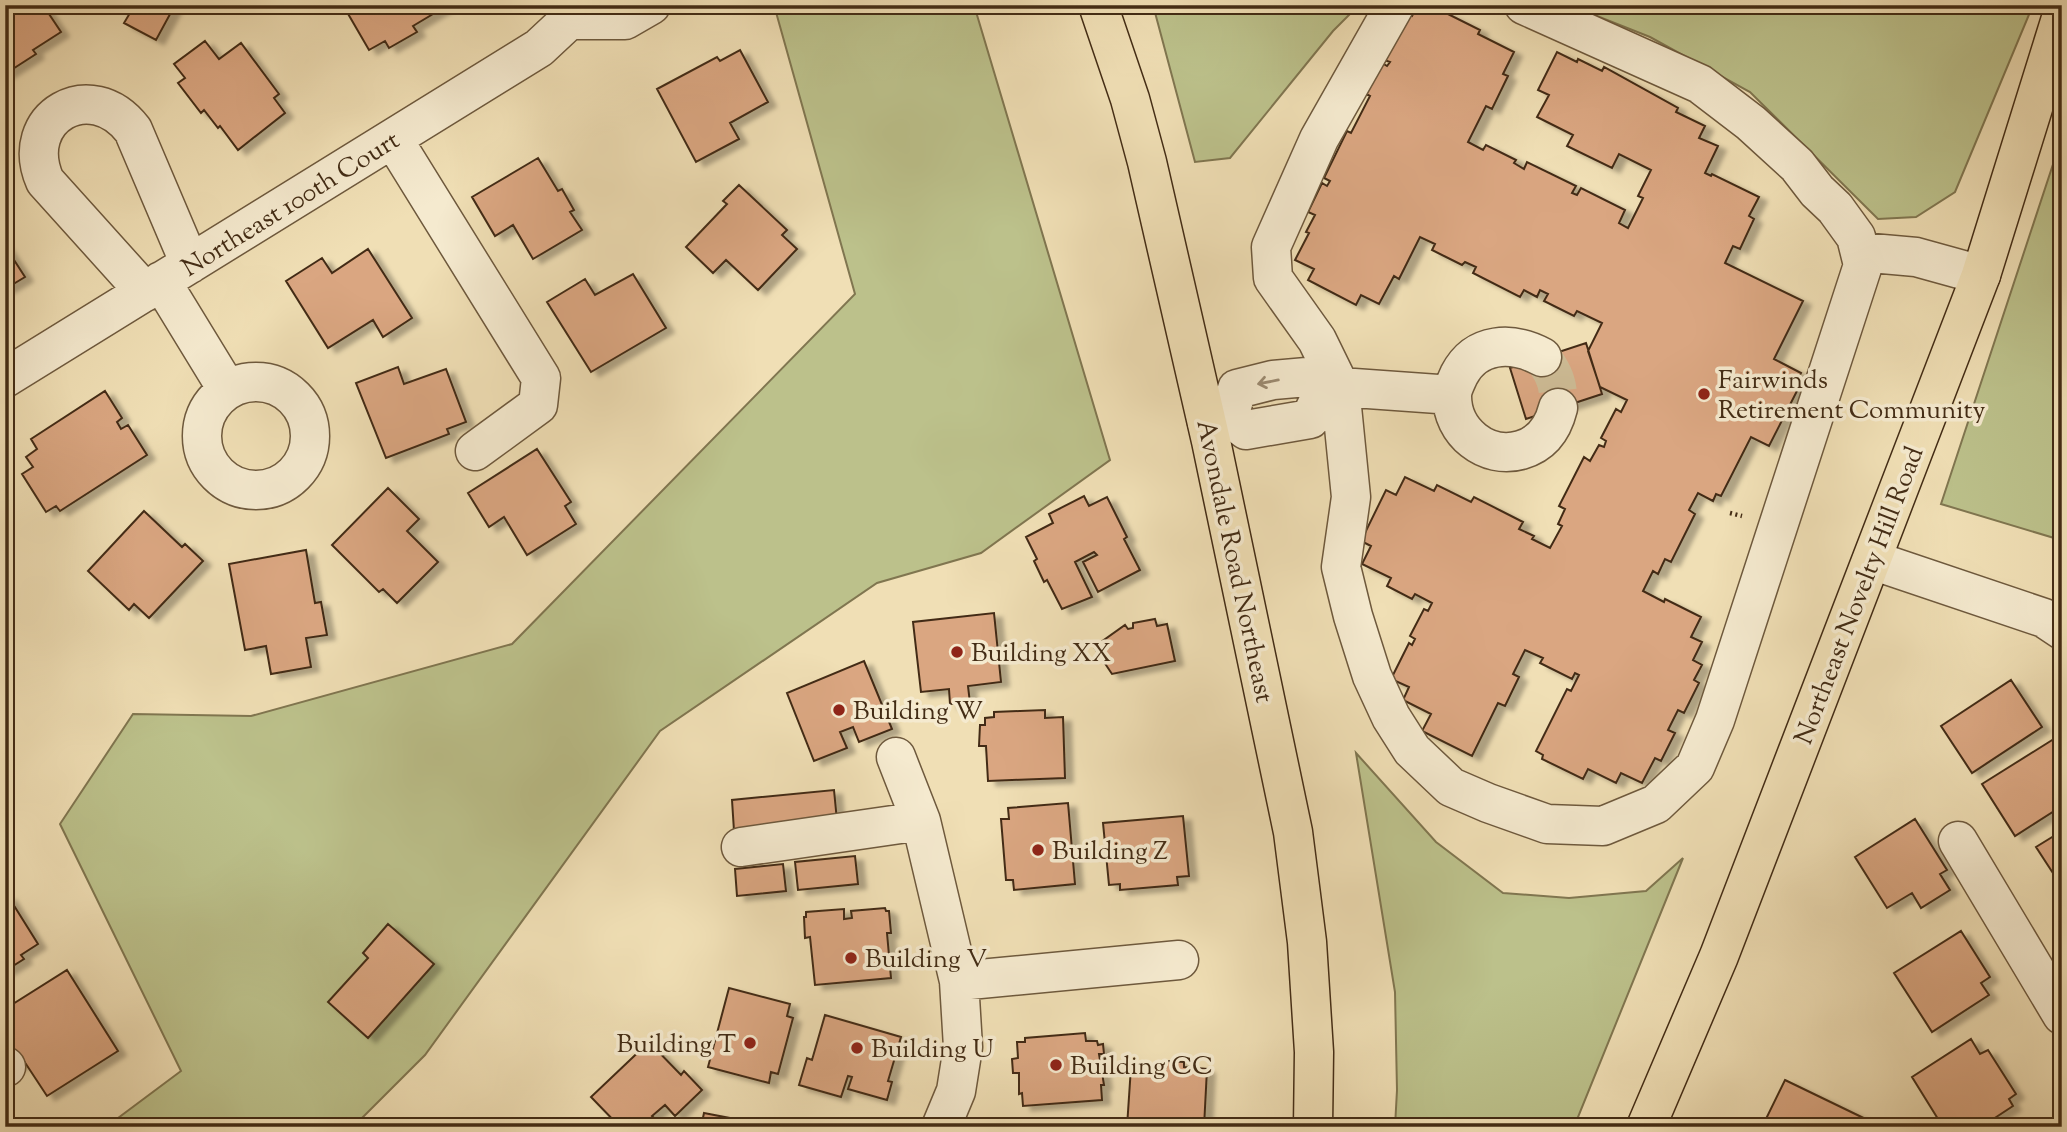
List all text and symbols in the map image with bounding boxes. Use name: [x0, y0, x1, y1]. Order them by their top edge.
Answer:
street label: Northeast 100th Court: [175, 123, 408, 287]
place label: Fairwinds Retirement Community: [1718, 363, 1985, 430]
one-way arrow: [1257, 376, 1280, 390]
marker: Fairwinds Retirement Community: [1696, 386, 1712, 402]
street label: Avondale Road Northeast: [1185, 416, 1282, 707]
street label: Northeast Novelty Hill Road: [1786, 441, 1934, 750]
place label: Building XX: [971, 636, 1111, 673]
marker: Building XX: [949, 644, 965, 660]
place label: Building W: [853, 694, 983, 731]
marker: Building W: [831, 702, 847, 718]
place label: Building Z: [1052, 834, 1168, 871]
marker: Building Z: [1030, 842, 1046, 858]
place label: Building V: [865, 942, 987, 979]
marker: Building V: [843, 950, 859, 966]
place label: Building T: [617, 1027, 736, 1064]
place label: Building U: [871, 1032, 993, 1069]
marker: Building T: [742, 1035, 758, 1051]
marker: Building U: [849, 1040, 865, 1056]
place label: Building CC: [1070, 1049, 1213, 1086]
marker: Building CC: [1048, 1057, 1064, 1073]

